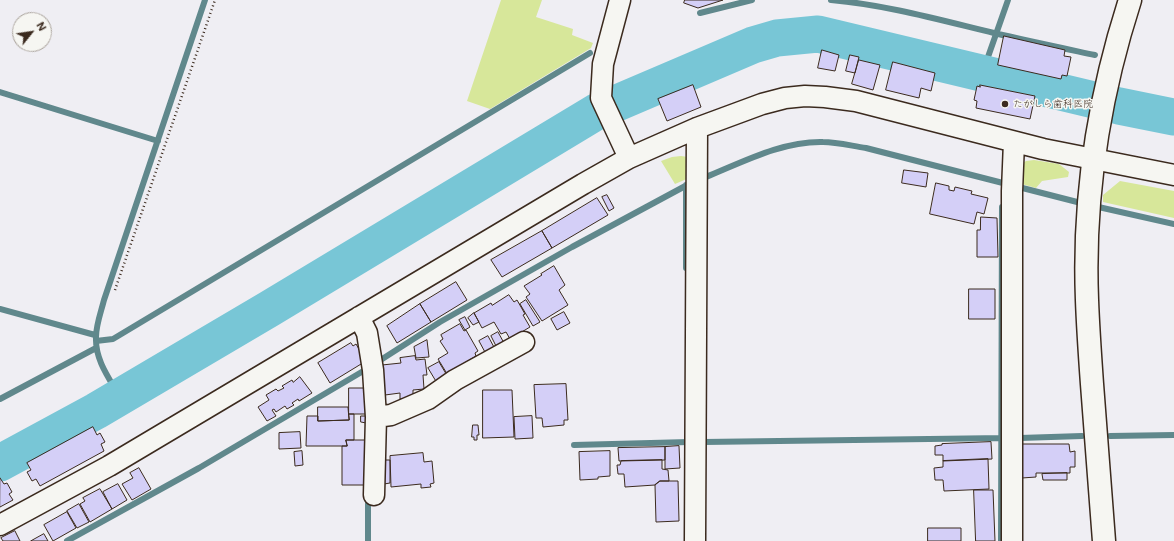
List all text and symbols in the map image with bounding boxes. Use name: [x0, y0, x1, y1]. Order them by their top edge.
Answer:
north arrow: [12, 12, 52, 52]
text: N: [33, 19, 51, 34]
place label: たがしら歯科医院: [1013, 98, 1093, 110]
marker: たがしら歯科医院: [1000, 99, 1010, 109]

